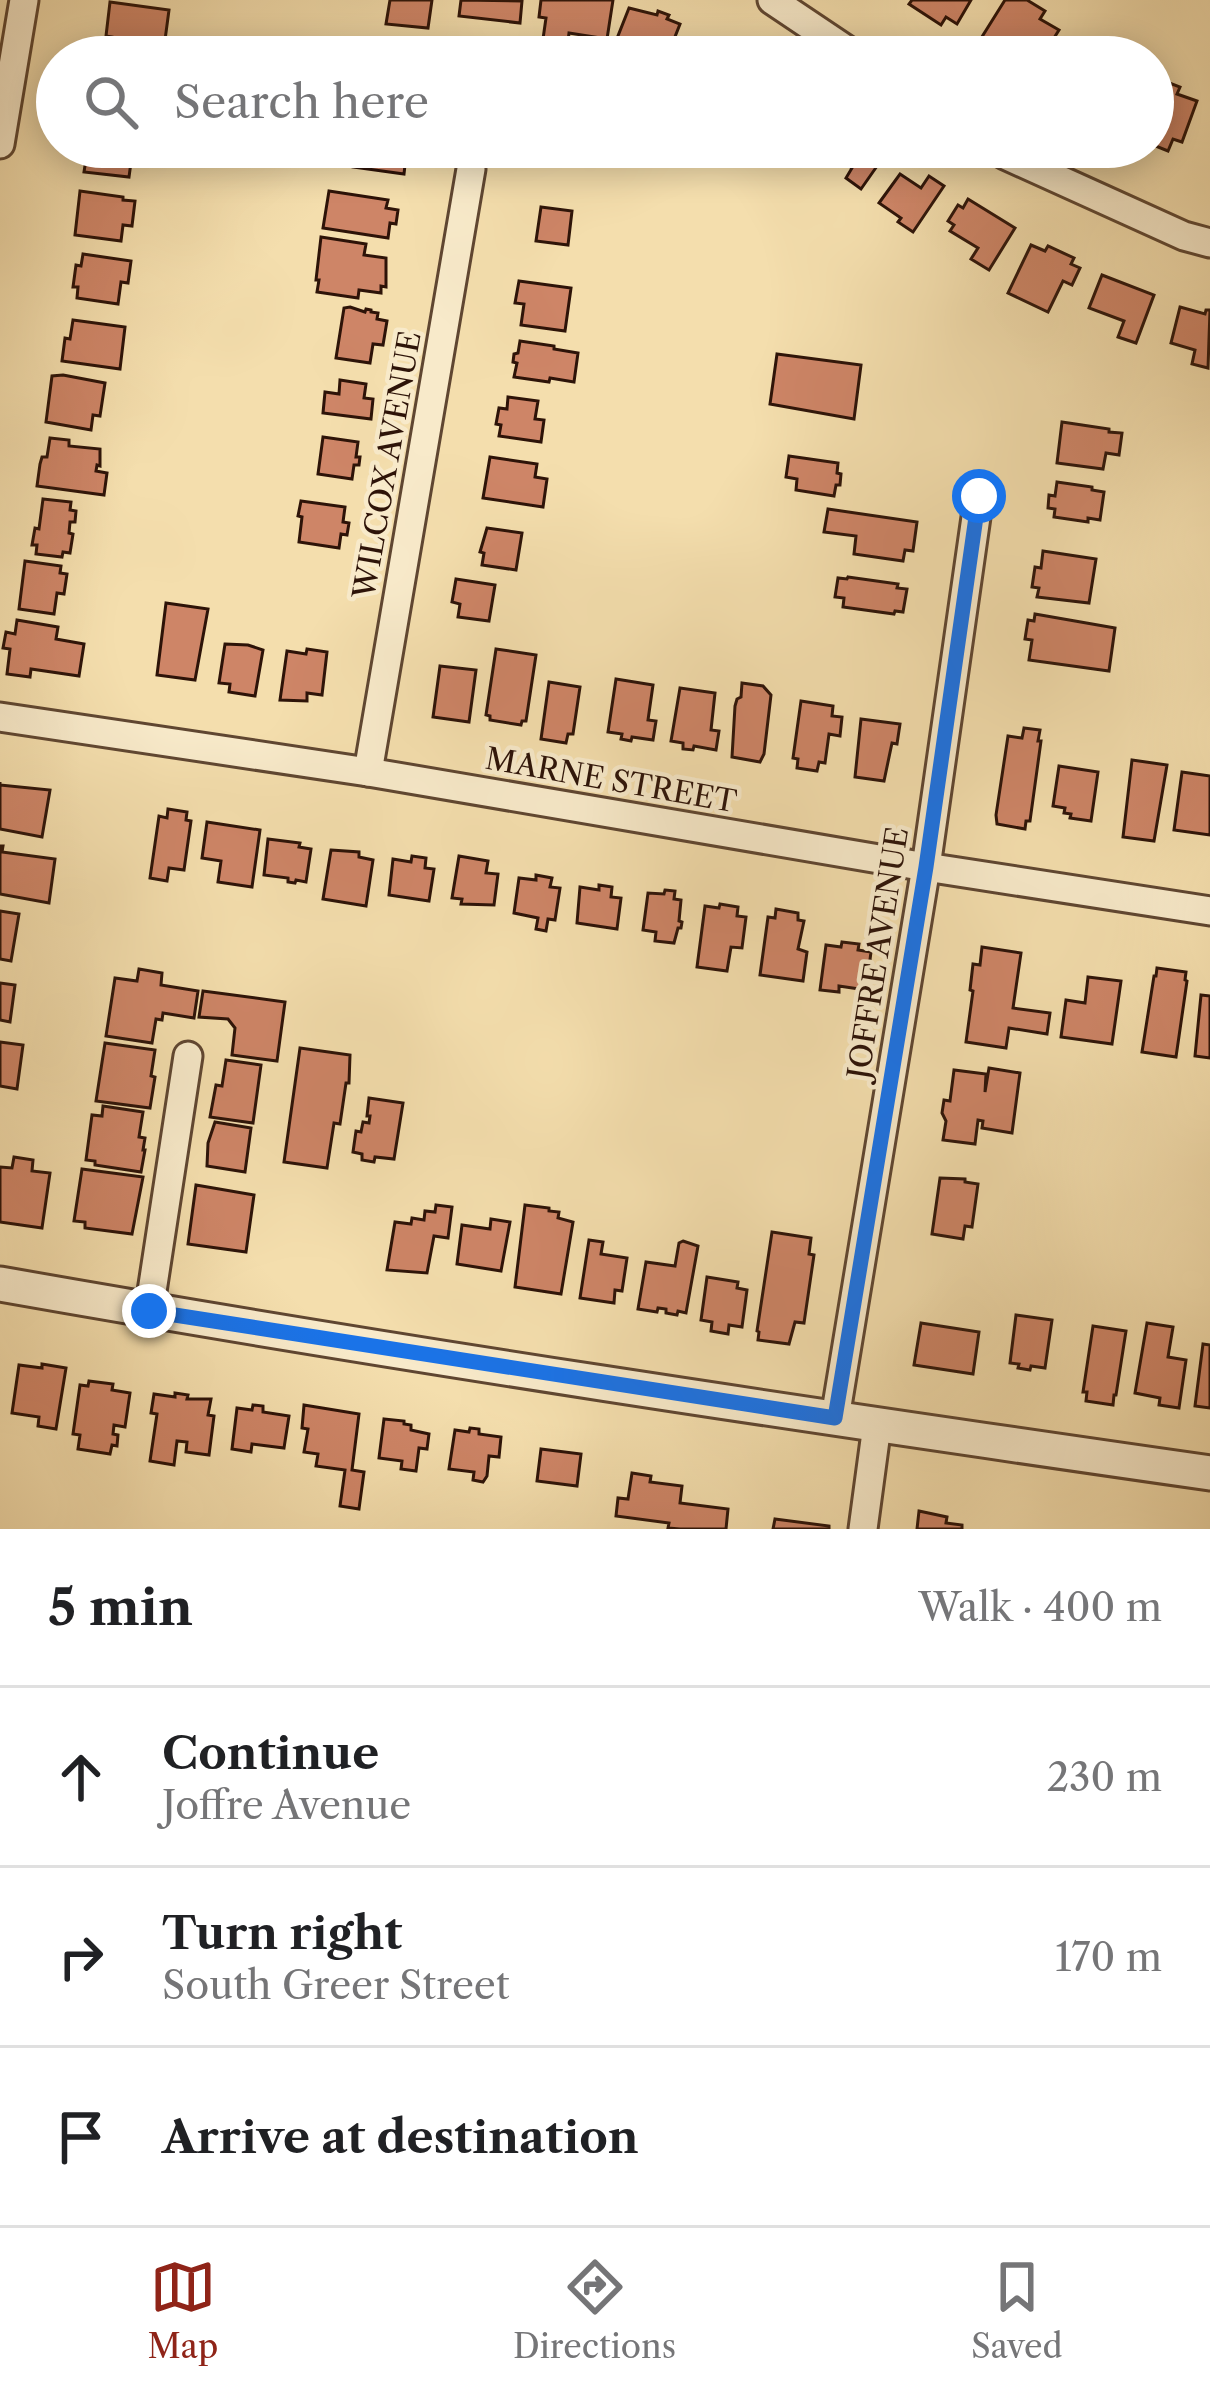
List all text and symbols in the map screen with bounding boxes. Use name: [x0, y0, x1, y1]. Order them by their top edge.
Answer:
search box: [36, 36, 1174, 168]
icon: search: [78, 69, 144, 135]
text: Search here: [174, 74, 429, 130]
street label: WILCOX AVENUE: [345, 328, 429, 603]
route start: [952, 469, 1006, 523]
street label: MARNE STREET: [483, 740, 740, 820]
street label: JOFFRE AVENUE: [839, 825, 916, 1085]
route end: [122, 1284, 176, 1338]
text: 5 min: [48, 1576, 193, 1638]
text: Walk · 400 m: [918, 1583, 1162, 1631]
text: Continue: [162, 1725, 379, 1781]
icon: ahead: [48, 1744, 114, 1810]
text: 230 m: [1047, 1753, 1162, 1801]
text: Joffre Avenue: [162, 1781, 411, 1829]
text: Turn right: [162, 1905, 402, 1961]
icon: right: [48, 1924, 114, 1990]
text: 170 m: [1055, 1933, 1162, 1981]
text: South Greer Street: [162, 1961, 509, 2009]
icon: arrive: [48, 2104, 114, 2170]
text: Arrive at destination: [162, 2109, 639, 2165]
tab: Map: [147, 2254, 218, 2367]
tab: Directions: [513, 2254, 676, 2367]
tab: Saved: [971, 2254, 1063, 2367]

